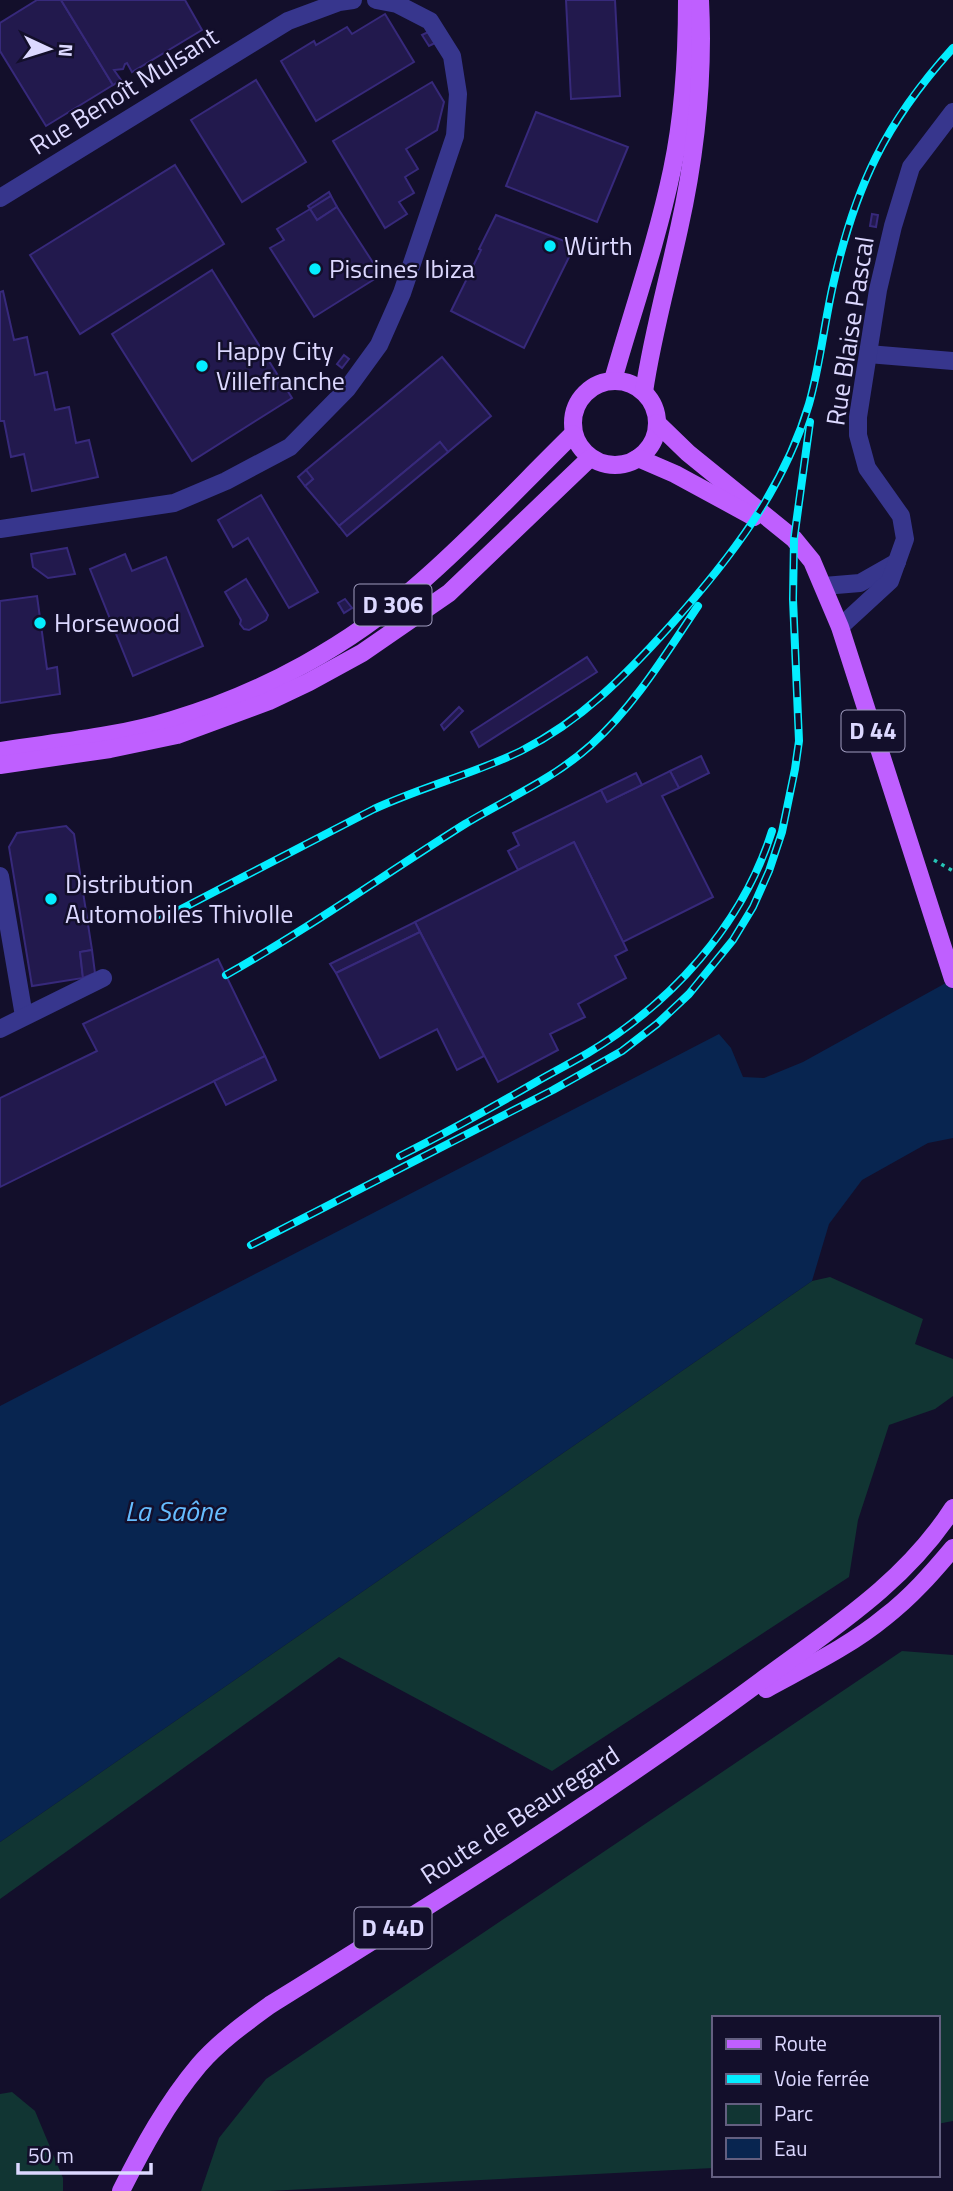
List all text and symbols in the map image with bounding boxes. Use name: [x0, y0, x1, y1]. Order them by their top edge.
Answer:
north arrow: [14, 14, 84, 84]
street label: Rue Benoît Mulsant: [22, 17, 226, 164]
text: N: [52, 43, 81, 58]
place label: Würth: [564, 226, 633, 265]
street label: Rue Blaise Pascal: [815, 234, 884, 428]
marker: Würth: [542, 238, 558, 254]
place label: Piscines Ibiza: [329, 249, 475, 288]
marker: Piscines Ibiza: [307, 261, 323, 277]
place label: Happy City Villefranche: [216, 331, 345, 400]
marker: Happy City Villefranche: [194, 358, 210, 374]
road number: D 306: [354, 584, 432, 626]
place label: Horsewood: [54, 603, 180, 642]
marker: Horsewood: [32, 615, 48, 631]
road number: D 44: [842, 710, 904, 752]
place label: Distribution Automobiles Thivolle: [65, 864, 293, 933]
marker: Distribution Automobiles Thivolle: [43, 891, 59, 907]
water label: La Saône: [125, 1489, 227, 1532]
street label: Route de Beauregard: [412, 1735, 627, 1894]
road number: D 44D: [354, 1908, 432, 1949]
legend: [712, 2016, 939, 2177]
text: Route: [774, 2027, 827, 2059]
text: Voie ferrée: [774, 2062, 869, 2094]
text: Parc: [774, 2097, 813, 2129]
scale bar: [18, 2132, 150, 2176]
text: Eau: [774, 2132, 807, 2164]
text: 50 m: [28, 2139, 74, 2171]

